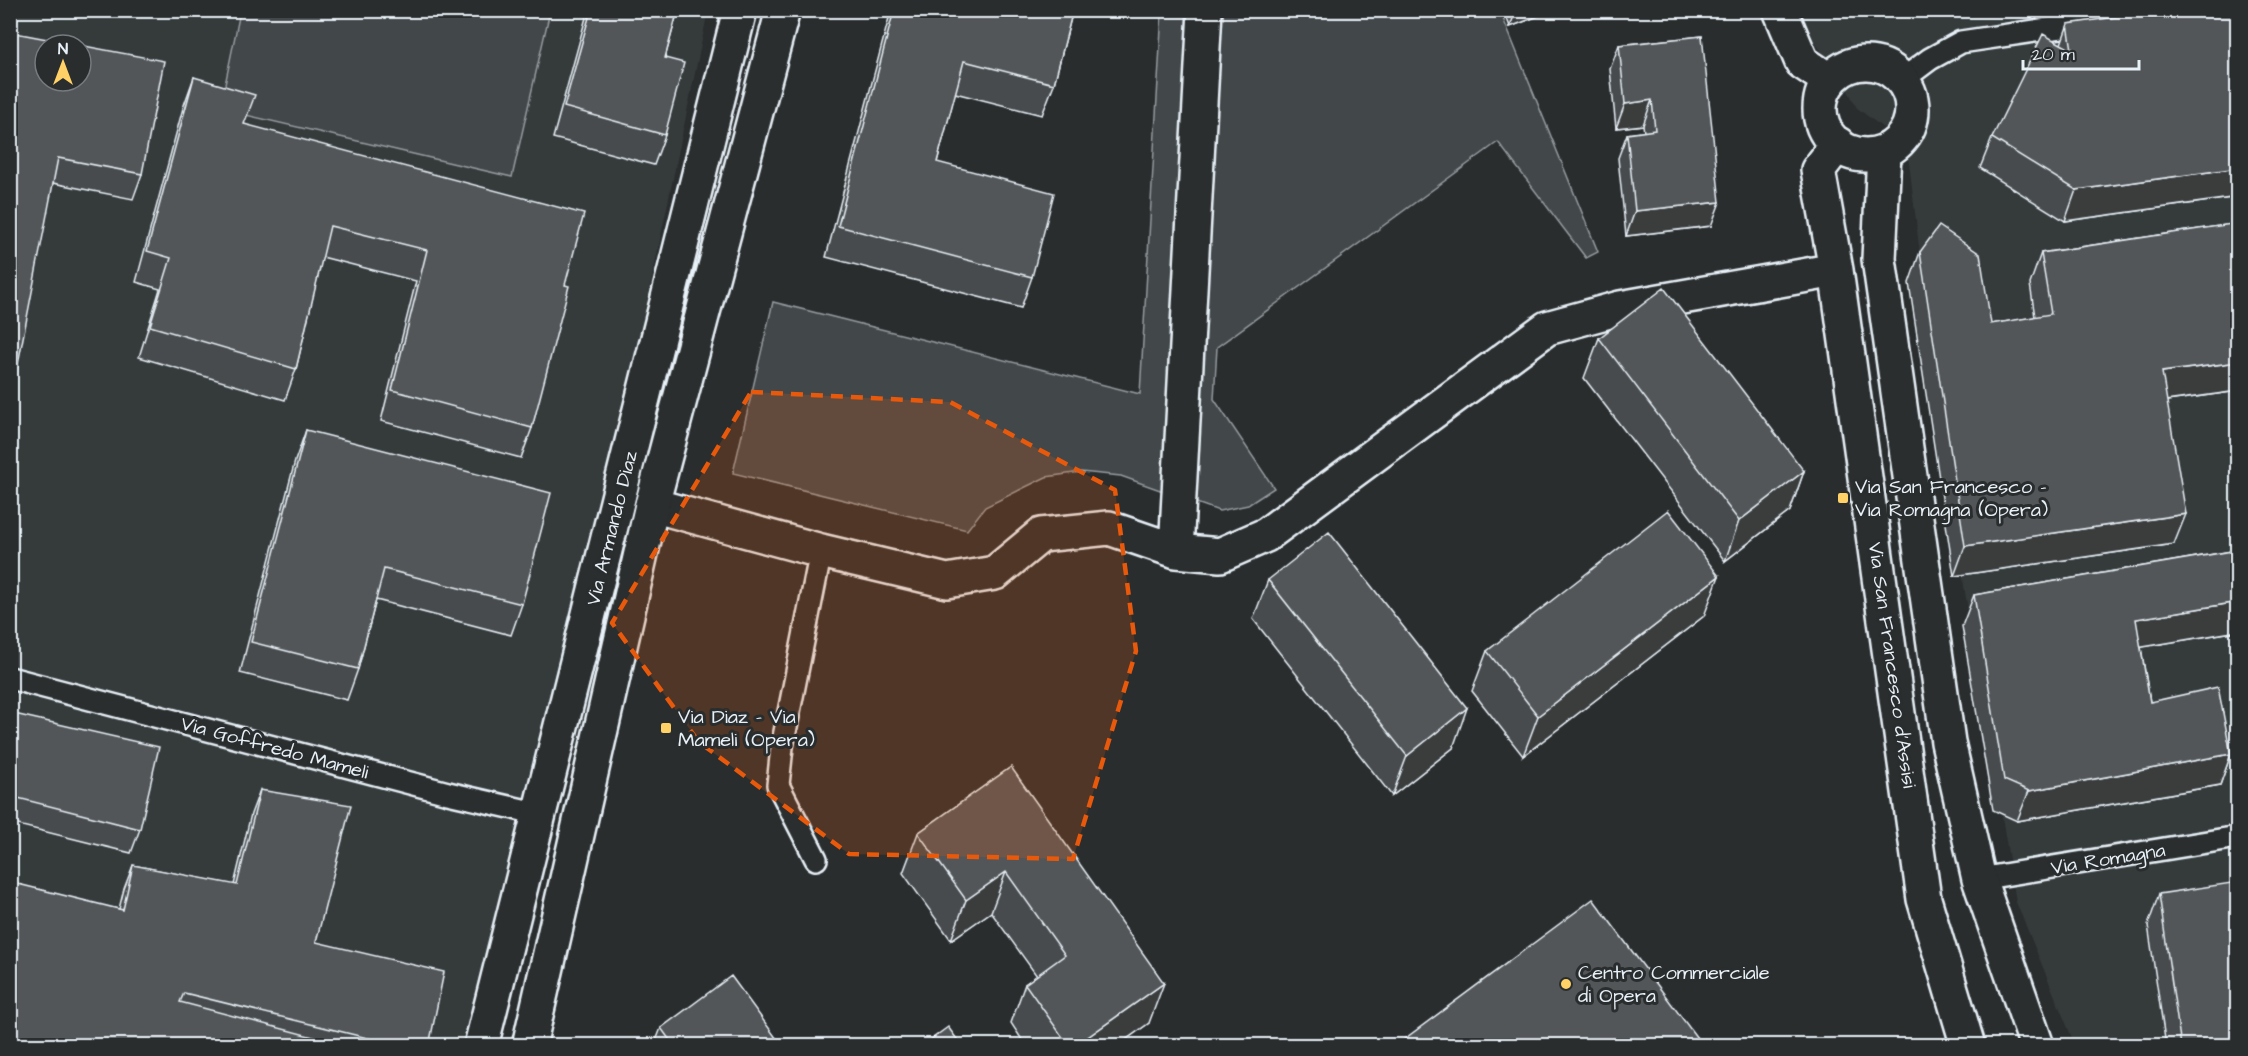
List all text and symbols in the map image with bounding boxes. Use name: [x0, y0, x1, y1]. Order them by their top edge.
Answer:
north arrow: [33, 33, 93, 93]
scale bar: [2023, 33, 2138, 71]
text: N: [58, 38, 68, 60]
text: 20 m: [2032, 42, 2075, 67]
street label: Via Armando Diaz: [579, 448, 645, 609]
place label: Via San Francesco - Via Romagna (Opera): [1855, 473, 2048, 525]
marker: Via San Francesco - Via Romagna (Opera): [1836, 491, 1850, 505]
street label: Via San Francesco d'Assisi: [1861, 541, 1923, 790]
place label: Via Diaz - Via Mameli (Opera): [678, 703, 815, 754]
street label: Via Goffredo Mameli: [178, 709, 372, 786]
marker: Via Diaz - Via Mameli (Opera): [659, 721, 673, 735]
street label: Via Romagna: [2049, 836, 2168, 883]
place label: Centro Commerciale di Opera: [1578, 959, 1770, 1010]
marker: Centro Commerciale di Opera: [1559, 977, 1573, 991]

